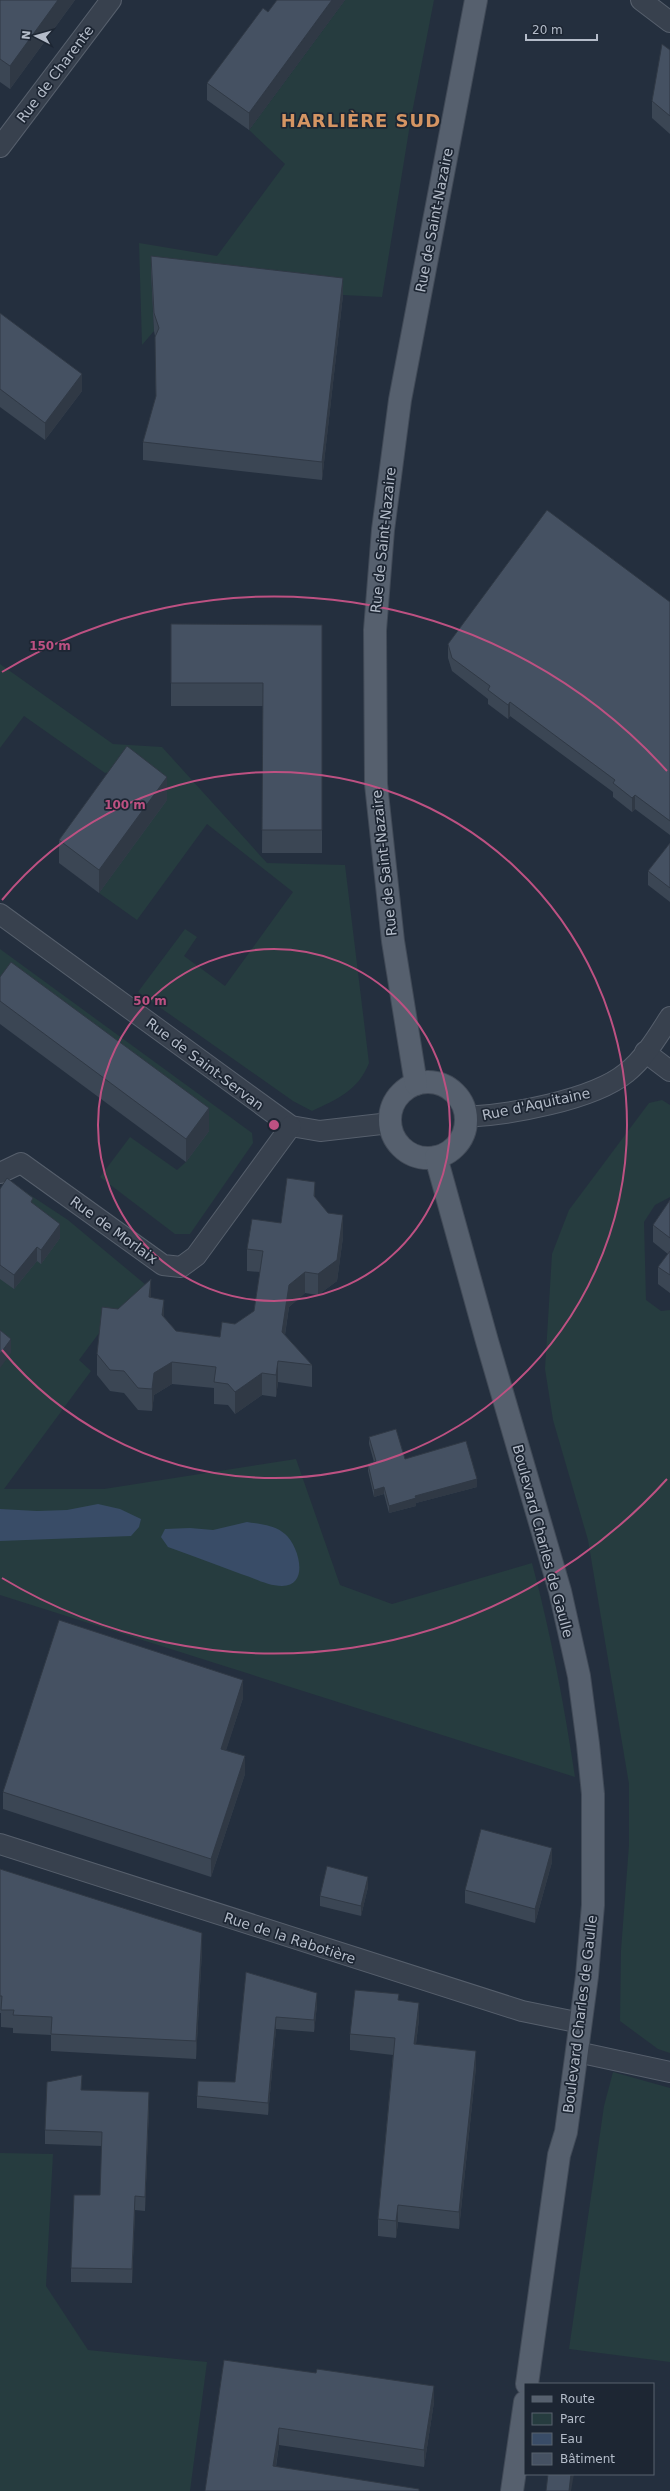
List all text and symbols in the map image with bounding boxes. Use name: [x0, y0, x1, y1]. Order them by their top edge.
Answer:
north arrow: [16, 16, 56, 56]
scale bar: [526, 16, 597, 42]
street label: Rue de Charente: [13, 22, 97, 126]
text: 20 m: [532, 23, 563, 37]
text: N: [20, 30, 33, 40]
district label: HARLIÈRE SUD: [281, 110, 441, 131]
street label: Rue de Saint-Nazaire: [412, 146, 456, 294]
street label: Rue de Saint-Nazaire: [367, 466, 399, 614]
text: 150 m: [29, 639, 71, 653]
street label: Rue de Saint-Nazaire: [368, 789, 400, 937]
text: 100 m: [104, 798, 146, 812]
text: 50 m: [133, 994, 167, 1008]
street label: Rue de Saint-Servan: [143, 1015, 267, 1113]
street label: Rue d'Aquitaine: [480, 1085, 592, 1123]
centre of rings: [267, 1118, 281, 1132]
street label: Rue de Morlaix: [67, 1193, 161, 1267]
street label: Boulevard Charles de Gaulle: [510, 1443, 576, 1639]
street label: Rue de la Rabotière: [222, 1909, 358, 1967]
street label: Boulevard Charles de Gaulle: [560, 1914, 600, 2114]
legend: [524, 2383, 654, 2475]
text: Route: [560, 2392, 595, 2406]
text: Parc: [560, 2412, 585, 2426]
text: Eau: [560, 2432, 583, 2446]
text: Bâtiment: [560, 2452, 615, 2466]

